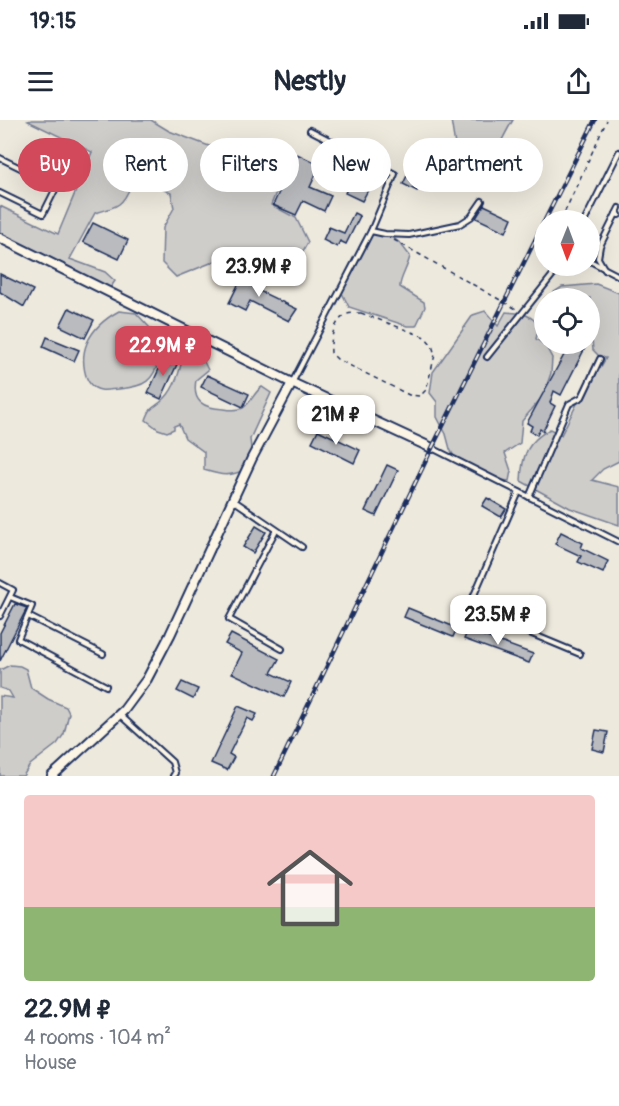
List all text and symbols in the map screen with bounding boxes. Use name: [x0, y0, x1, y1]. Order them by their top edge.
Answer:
text: 19:15: [30, 7, 76, 35]
icon: menu: [24, 65, 57, 98]
text: Nestly: [273, 65, 346, 98]
icon: share: [562, 65, 595, 98]
chip: Buy: [18, 138, 91, 192]
chip: Rent: [103, 138, 188, 192]
chip: Filters: [200, 138, 299, 192]
chip: New: [311, 138, 391, 192]
chip: Apartment: [403, 138, 543, 192]
north arrow: [534, 210, 600, 276]
map controls: [534, 210, 600, 354]
pin: 23.9M ₽: [204, 247, 314, 298]
text: 23.9M ₽: [225, 254, 293, 279]
button: locate: [534, 288, 600, 354]
pin: 22.9M ₽: [108, 326, 218, 377]
text: 22.9M ₽: [129, 333, 197, 358]
pin: 21M ₽: [294, 395, 378, 446]
text: 21M ₽: [311, 402, 361, 427]
pin: 23.5M ₽: [443, 595, 553, 646]
text: 23.5M ₽: [464, 602, 532, 627]
icon: home: [256, 834, 364, 942]
text: 22.9M ₽: [24, 993, 112, 1025]
text: 4 rooms · 104 m²: [24, 1025, 171, 1050]
text: House: [24, 1050, 76, 1075]

